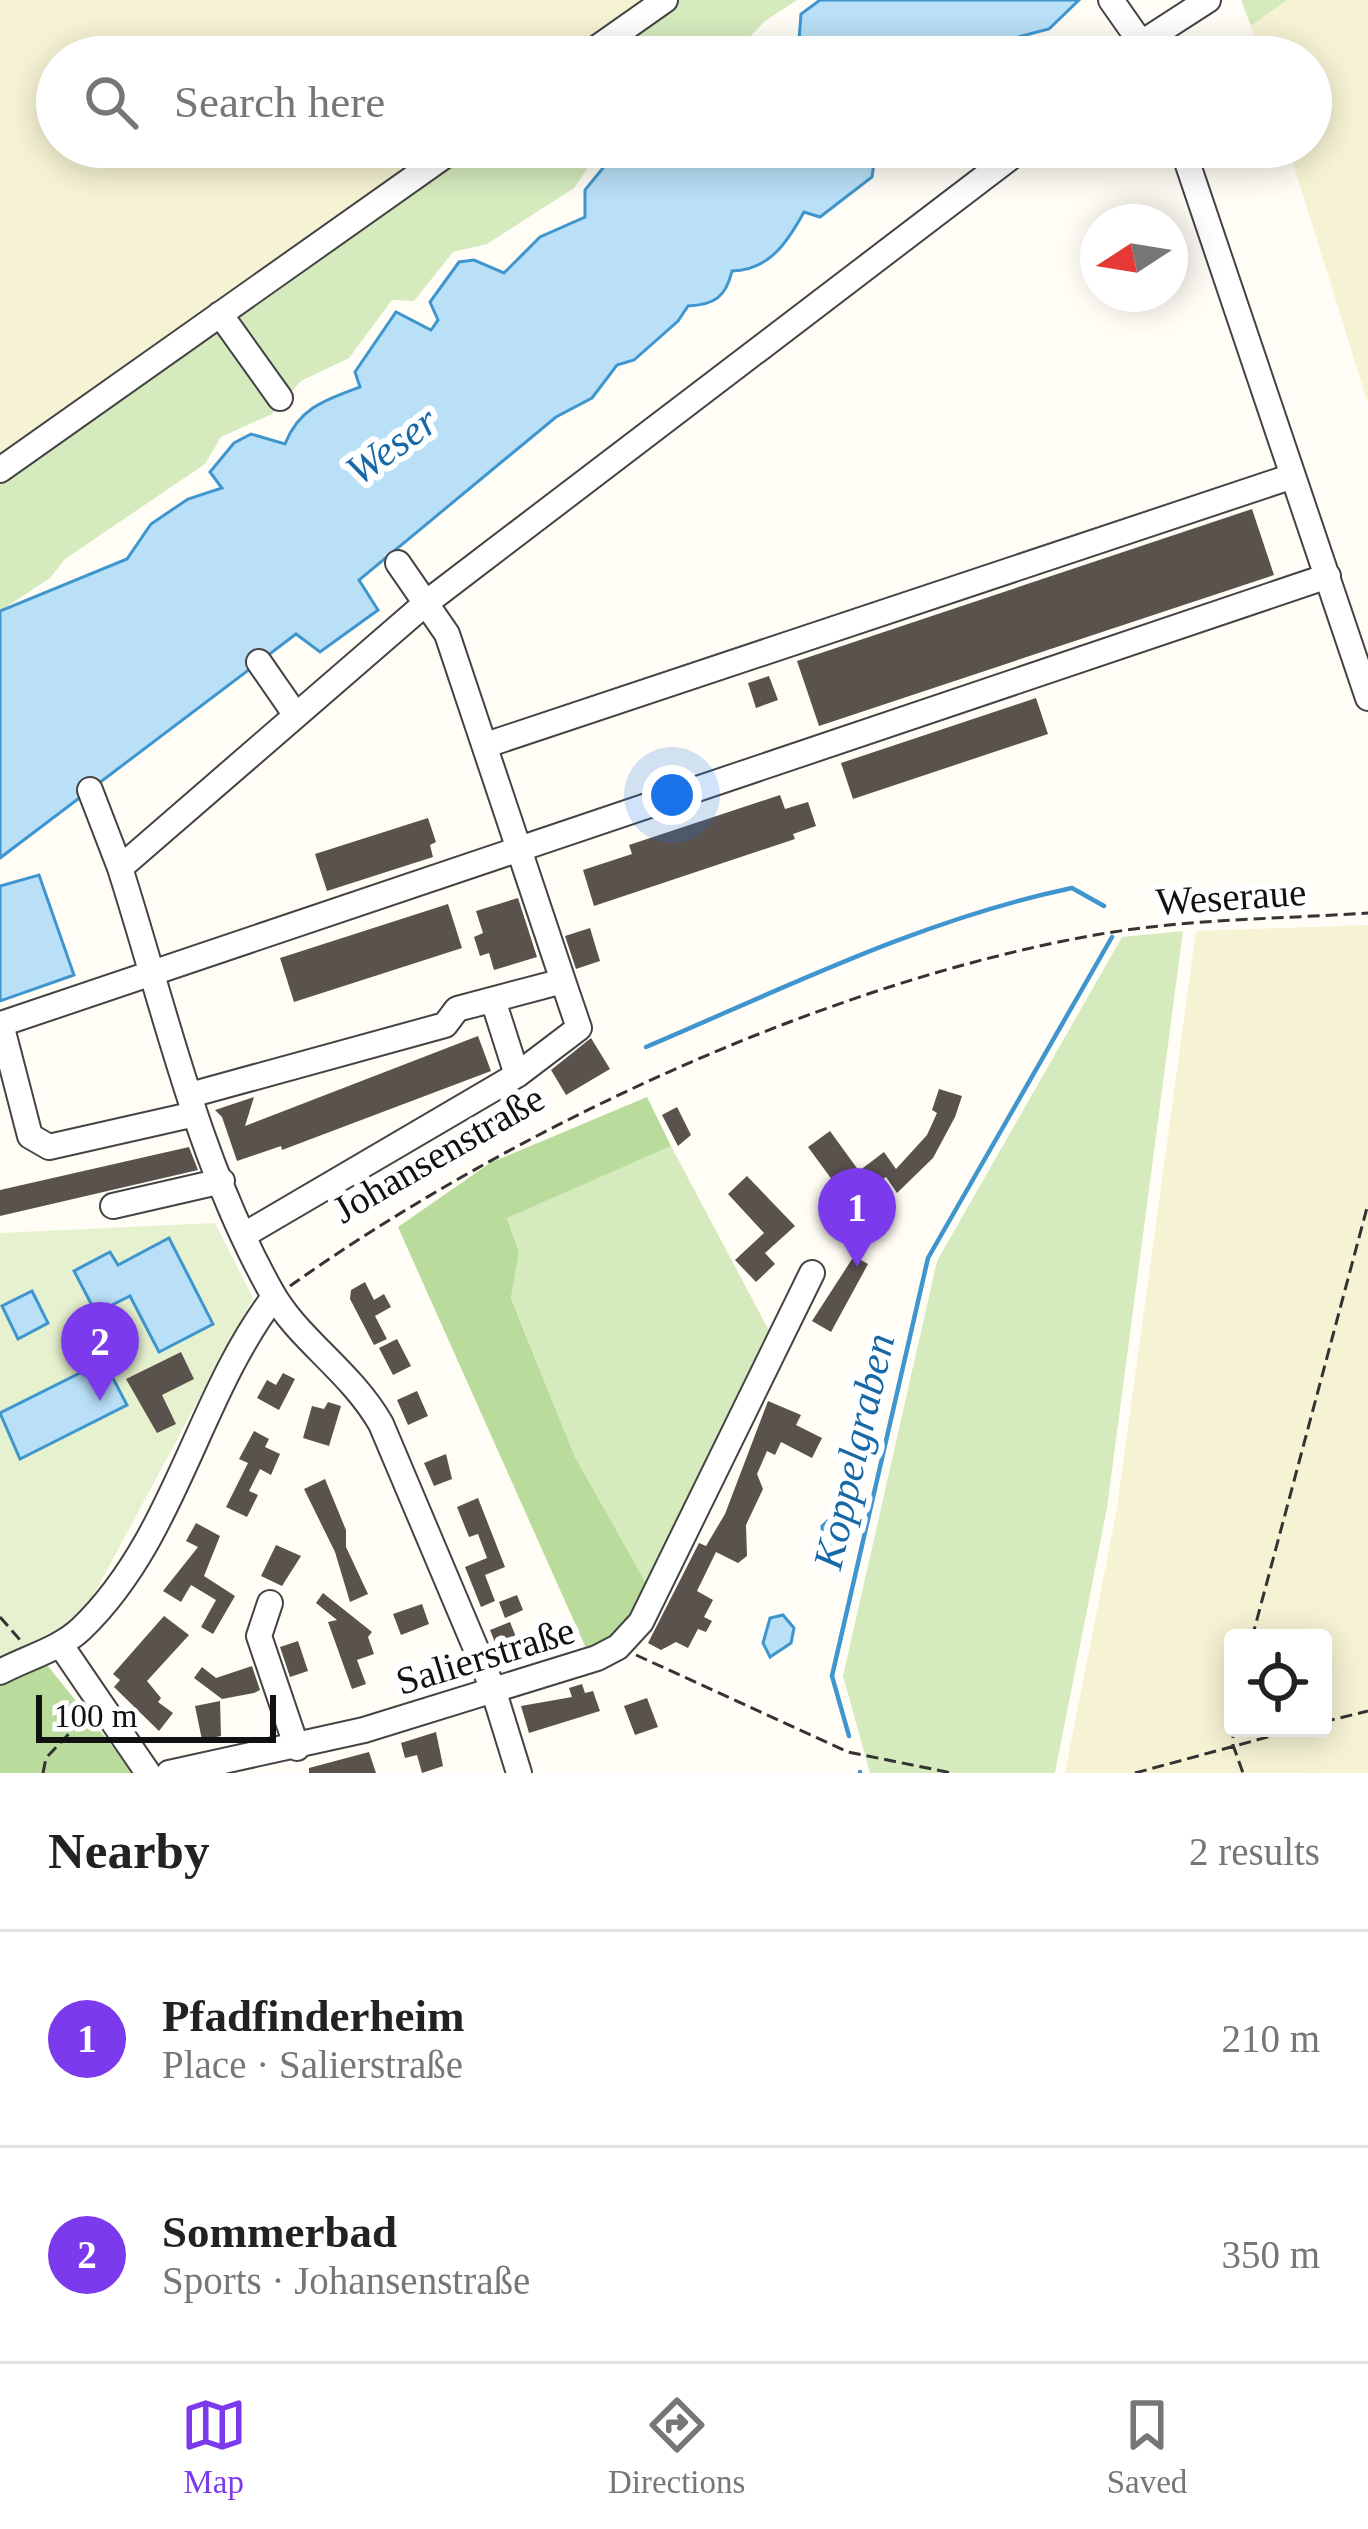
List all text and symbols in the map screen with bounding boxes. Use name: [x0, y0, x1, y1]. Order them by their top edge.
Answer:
search box: [36, 36, 1332, 168]
icon: search: [78, 69, 144, 135]
text: Search here: [174, 77, 385, 127]
north arrow: [1080, 204, 1188, 312]
water label: Weser: [337, 397, 447, 494]
your location: [642, 765, 702, 825]
street label: Weseraue: [1154, 870, 1308, 923]
street label: Johansenstraße: [325, 1076, 551, 1231]
pin: 1: [818, 1168, 896, 1267]
pin: 2: [61, 1302, 139, 1401]
water label: Koppelgraben: [804, 1329, 903, 1574]
street label: Salierstraße: [391, 1608, 579, 1703]
map controls: [1224, 1629, 1332, 1737]
button: locate: [1224, 1629, 1332, 1737]
scale bar: [36, 1689, 276, 1742]
text: 100 m: [54, 1698, 137, 1734]
text: Nearby: [48, 1823, 209, 1879]
text: 2 results: [1189, 1830, 1320, 1873]
text: Pfadfinderheim: [162, 1991, 464, 2041]
text: 1: [77, 2017, 97, 2060]
text: 210 m: [1221, 2017, 1320, 2060]
text: Place · Salierstraße: [162, 2043, 463, 2086]
text: Sommerbad: [162, 2207, 397, 2257]
text: 2: [77, 2233, 97, 2276]
text: 350 m: [1221, 2233, 1320, 2276]
text: Sports · Johansenstraße: [162, 2259, 530, 2302]
tab: Map: [181, 2392, 247, 2501]
tab: Directions: [608, 2392, 745, 2501]
tab: Saved: [1107, 2392, 1187, 2501]

